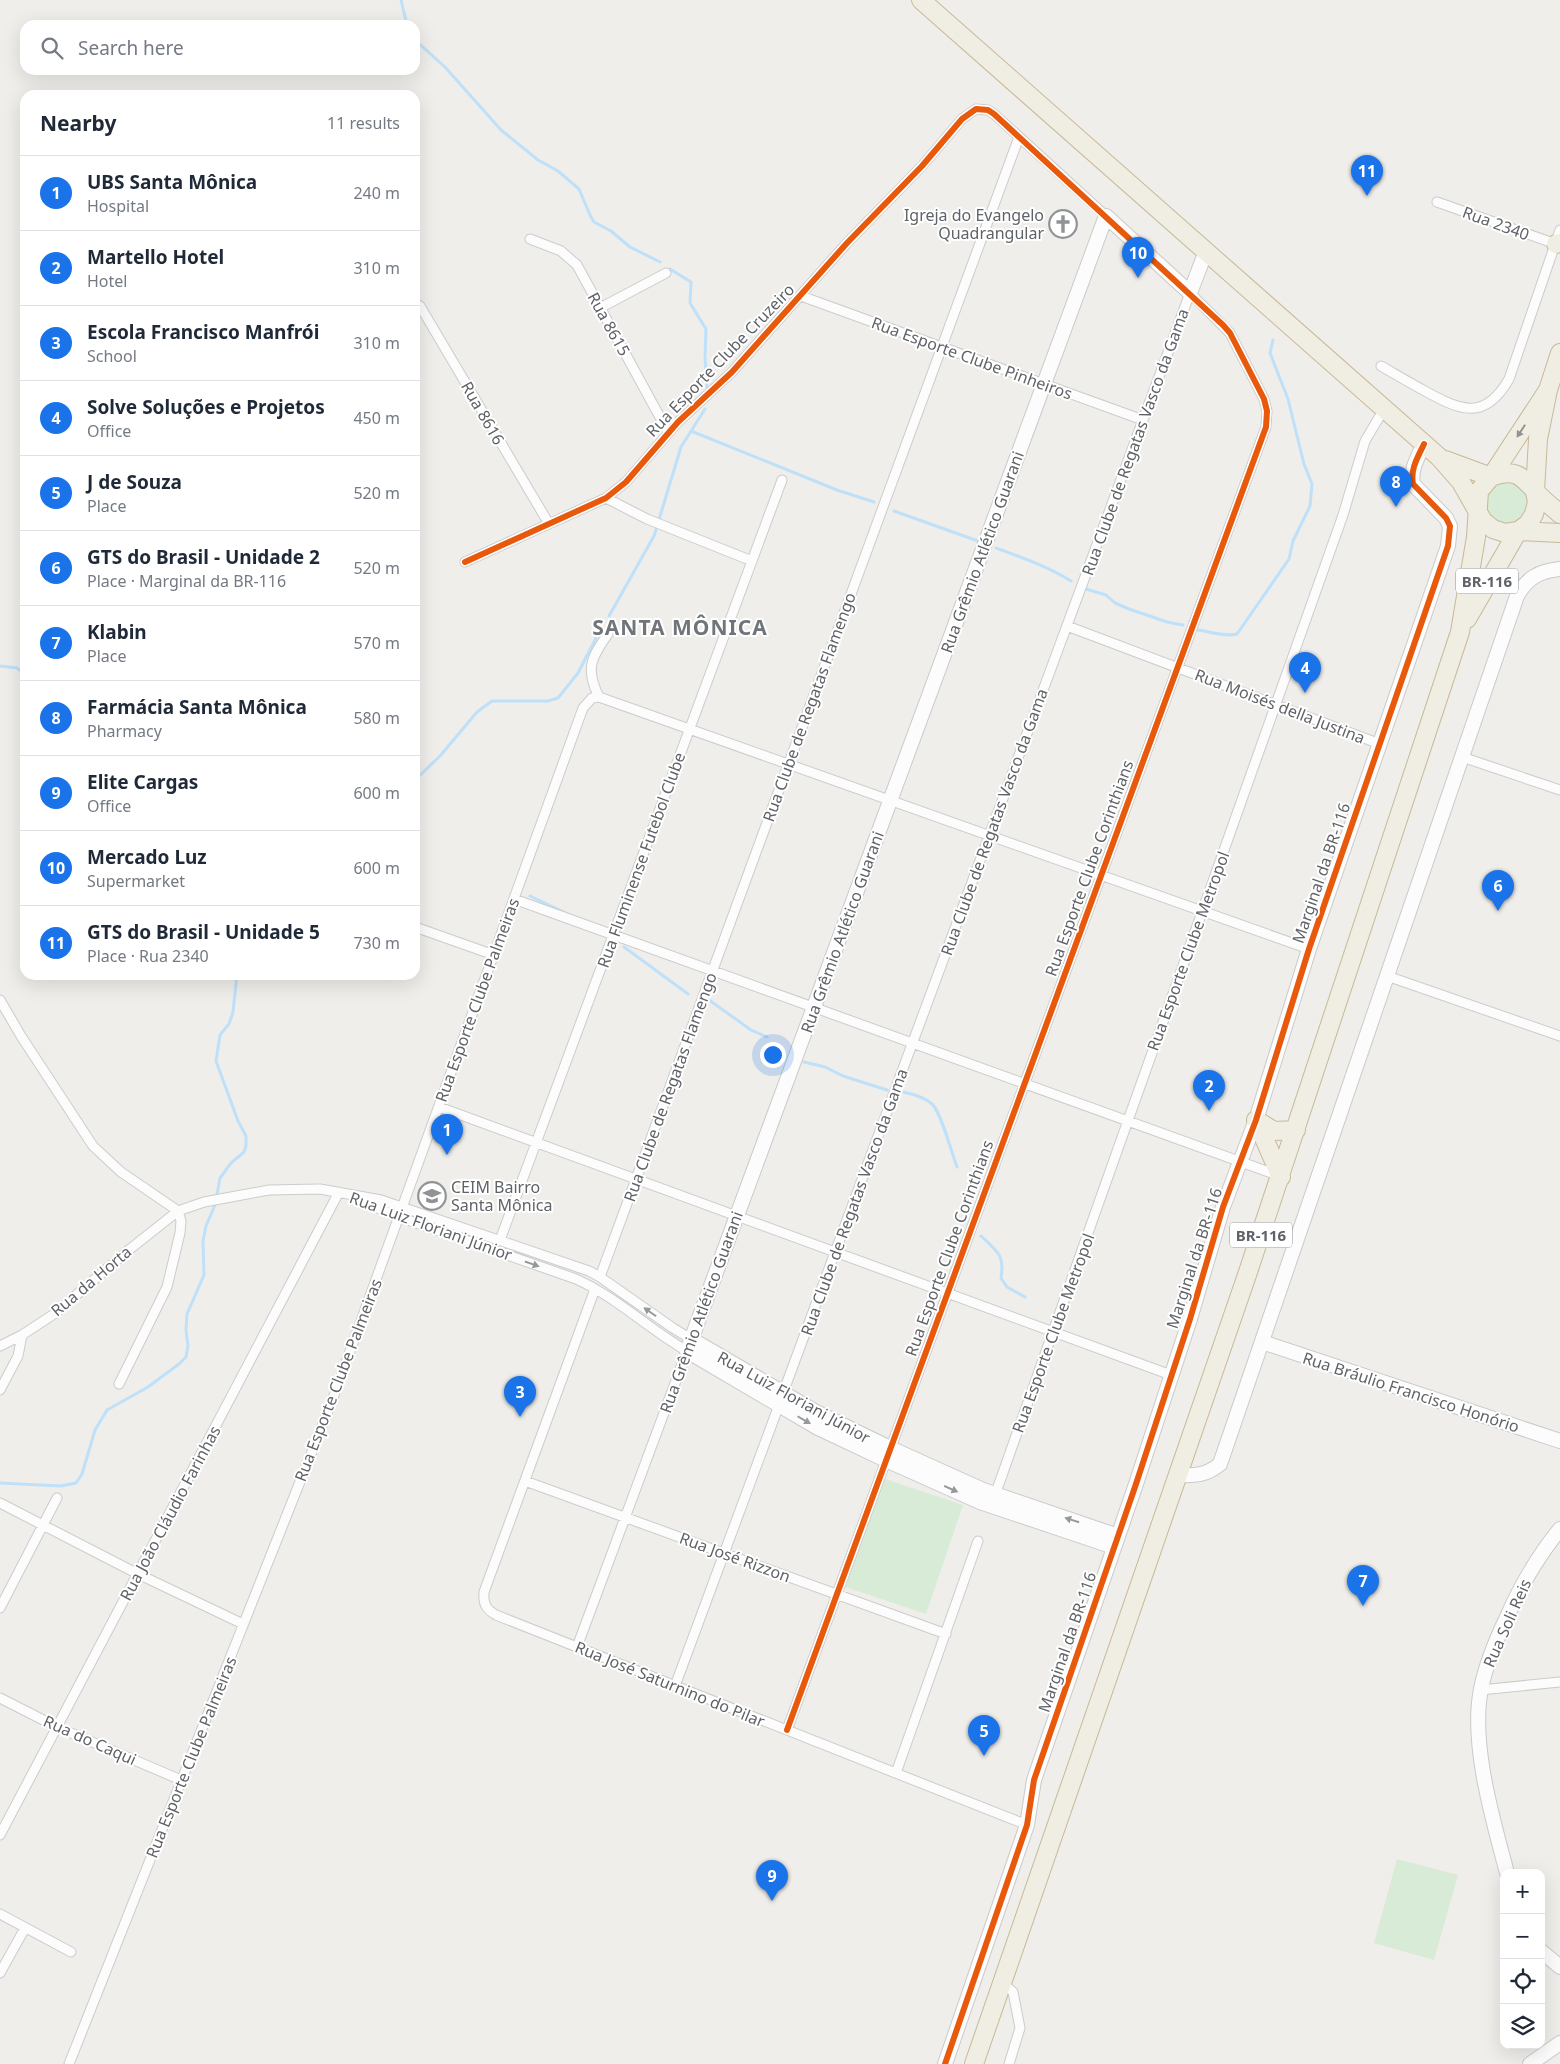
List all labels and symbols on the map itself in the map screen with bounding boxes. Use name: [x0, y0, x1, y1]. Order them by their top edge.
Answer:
pin: 11: [1351, 155, 1383, 196]
street label: Rua 2340: [1460, 201, 1532, 245]
place label: Igreja do Evangelo Quadrangular: [904, 204, 1044, 244]
church icon: Igreja do Evangelo Quadrangular: [1048, 209, 1078, 239]
pin: 10: [1122, 237, 1154, 278]
street label: Rua Esporte Clube Cruzeiro: [641, 279, 799, 441]
street label: Rua 8615: [583, 288, 635, 360]
street label: Rua Clube de Regatas Vasco da Gama: [1076, 306, 1194, 578]
street label: Rua Esporte Clube Pinheiros: [869, 311, 1075, 405]
street label: Rua 8616: [456, 377, 510, 449]
one-way arrow: [1516, 424, 1526, 437]
street label: Rua Grêmio Atlético Guarani: [935, 448, 1029, 656]
pin: 8: [1380, 466, 1412, 507]
road number: BR-116: [1456, 568, 1518, 594]
street label: Rua Clube de Regatas Flamengo: [757, 589, 861, 825]
district label: SANTA MÔNICA: [592, 613, 768, 641]
pin: 4: [1289, 652, 1321, 693]
street label: Rua Moisés della Justina: [1192, 663, 1368, 749]
street label: Rua Clube de Regatas Vasco da Gama: [935, 686, 1053, 958]
street label: Rua Fluminense Futebol Clube: [592, 749, 690, 971]
street label: Rua Esporte Clube Corinthians: [1040, 757, 1138, 979]
street label: Marginal da BR-116: [1287, 800, 1355, 946]
street label: Rua Grêmio Atlético Guarani: [795, 828, 889, 1036]
street label: Rua Esporte Clube Metropol: [1142, 848, 1234, 1054]
pin: 6: [1482, 870, 1514, 911]
street label: Rua Esporte Clube Palmeiras: [430, 895, 524, 1105]
street label: Rua Clube de Regatas Flamengo: [618, 969, 722, 1205]
your location: [760, 1042, 786, 1068]
street label: Rua Clube de Regatas Vasco da Gama: [795, 1066, 913, 1338]
pin: 2: [1193, 1070, 1225, 1111]
pin: 1: [431, 1114, 463, 1155]
street label: Rua Esporte Clube Corinthians: [900, 1137, 998, 1359]
place label: CEIM Bairro Santa Mônica: [451, 1176, 552, 1216]
school or university icon: CEIM Bairro Santa Mônica: [417, 1181, 447, 1211]
street label: Marginal da BR-116: [1161, 1185, 1227, 1331]
street label: Rua Luiz Floriani Júnior: [347, 1186, 516, 1266]
street label: Rua Grêmio Atlético Guarani: [654, 1208, 748, 1416]
road number: BR-116: [1230, 1222, 1292, 1248]
street label: Rua Esporte Clube Metropol: [1007, 1230, 1099, 1436]
street label: Rua da Horta: [46, 1241, 136, 1321]
one-way arrow: [525, 1260, 540, 1268]
street label: Rua Esporte Clube Palmeiras: [289, 1275, 387, 1485]
one-way arrow: [643, 1307, 657, 1317]
street label: Rua Luiz Floriani Júnior: [714, 1346, 875, 1448]
street label: Rua Bráulio Francisco Honório: [1300, 1347, 1522, 1437]
pin: 3: [504, 1376, 536, 1417]
one-way arrow: [798, 1415, 811, 1424]
street label: Rua João Cláudio Farinhas: [114, 1422, 226, 1604]
one-way arrow: [944, 1486, 958, 1494]
one-way arrow: [1064, 1516, 1079, 1524]
street label: Rua José Rizzon: [676, 1527, 794, 1587]
pin: 7: [1347, 1565, 1379, 1606]
street label: Marginal da BR-116: [1033, 1569, 1101, 1715]
street label: Rua Soli Reis: [1478, 1575, 1536, 1671]
street label: Rua José Saturnino do Pilar: [572, 1636, 769, 1732]
street label: Rua Esporte Clube Palmeiras: [140, 1653, 242, 1861]
street label: Rua do Caqui: [40, 1710, 140, 1770]
pin: 5: [968, 1715, 1000, 1756]
pin: 9: [756, 1860, 788, 1901]

